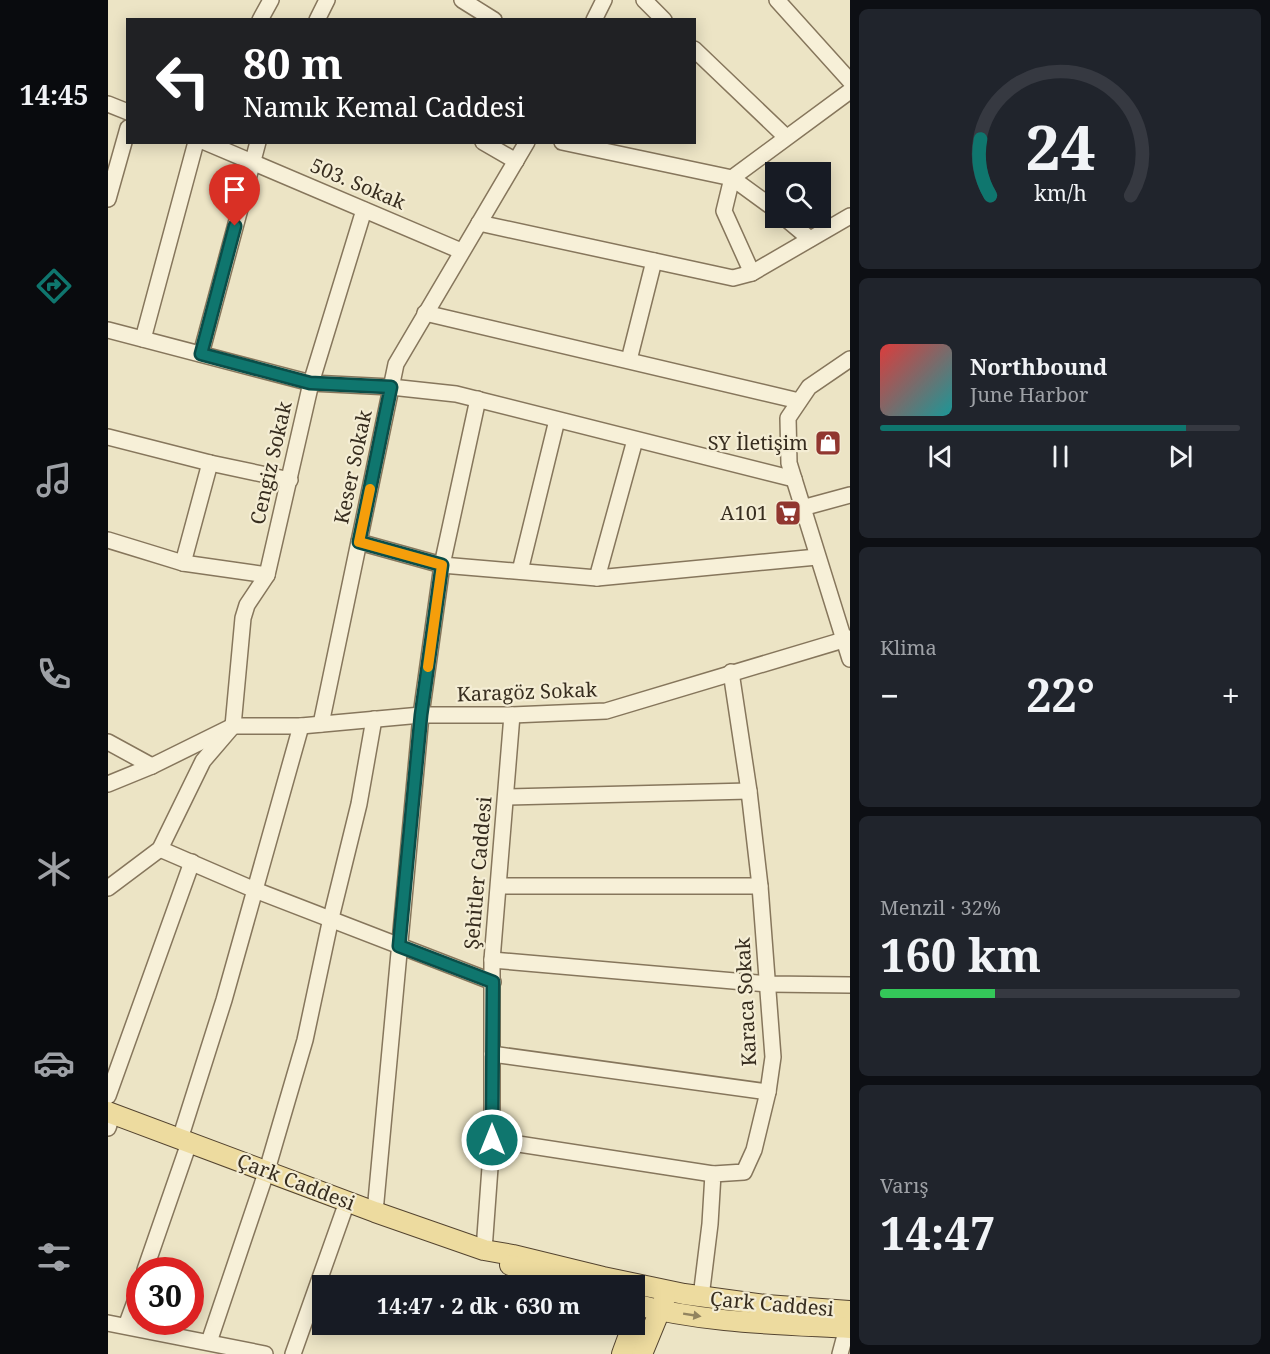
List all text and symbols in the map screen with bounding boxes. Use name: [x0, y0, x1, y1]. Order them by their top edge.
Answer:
text: 80 m: [243, 34, 343, 91]
icon: left: [144, 42, 222, 120]
text: 14:45: [19, 76, 89, 113]
text: Namık Kemal Caddesi: [243, 88, 525, 125]
text: 24: [1025, 103, 1095, 188]
street label: 503. Sokak: [307, 151, 410, 216]
map controls: [765, 162, 831, 228]
button: search: [765, 162, 831, 228]
pin: [209, 164, 260, 226]
icon: arrive: [218, 173, 251, 206]
text: km/h: [1034, 178, 1087, 207]
icon: directions: [33, 265, 75, 307]
text: Northbound: [970, 351, 1107, 381]
text: June Harbor: [970, 381, 1088, 408]
street label: Cengiz Sokak: [243, 398, 298, 527]
street label: Keser Sokak: [327, 407, 378, 526]
shop icon: SY İletişim: [813, 428, 843, 458]
place label: SY İletişim: [708, 429, 808, 456]
icon: previous: [924, 440, 957, 473]
icon: pause: [1044, 440, 1077, 473]
icon: next: [1164, 440, 1197, 473]
icon: music: [33, 459, 75, 501]
supermarket icon: A101: [773, 498, 803, 528]
place label: A101: [720, 499, 768, 526]
text: Klima: [880, 634, 937, 661]
icon: phone: [33, 653, 75, 695]
text: 22°: [1026, 664, 1095, 725]
text: −: [880, 673, 899, 718]
text: +: [1222, 673, 1240, 718]
street label: Karagöz Sokak: [456, 676, 598, 707]
street label: Şehitler Caddesi: [457, 795, 498, 951]
icon: climate: [33, 848, 75, 890]
text: Menzil · 32%: [880, 894, 1001, 921]
text: 160 km: [880, 924, 1041, 985]
street label: Karaca Sokak: [729, 937, 762, 1067]
icon: car: [33, 1042, 75, 1084]
position arrow: [460, 1108, 524, 1172]
street label: Çark Caddesi: [233, 1147, 359, 1217]
text: Varış: [880, 1172, 928, 1199]
text: 14:47: [880, 1202, 995, 1263]
icon: filters: [33, 1236, 75, 1278]
speed limit sign: 30: [126, 1257, 204, 1335]
street label: Çark Caddesi: [709, 1285, 836, 1322]
text: 14:47 · 2 dk · 630 m: [377, 1290, 580, 1320]
one-way arrow: [683, 1311, 702, 1320]

